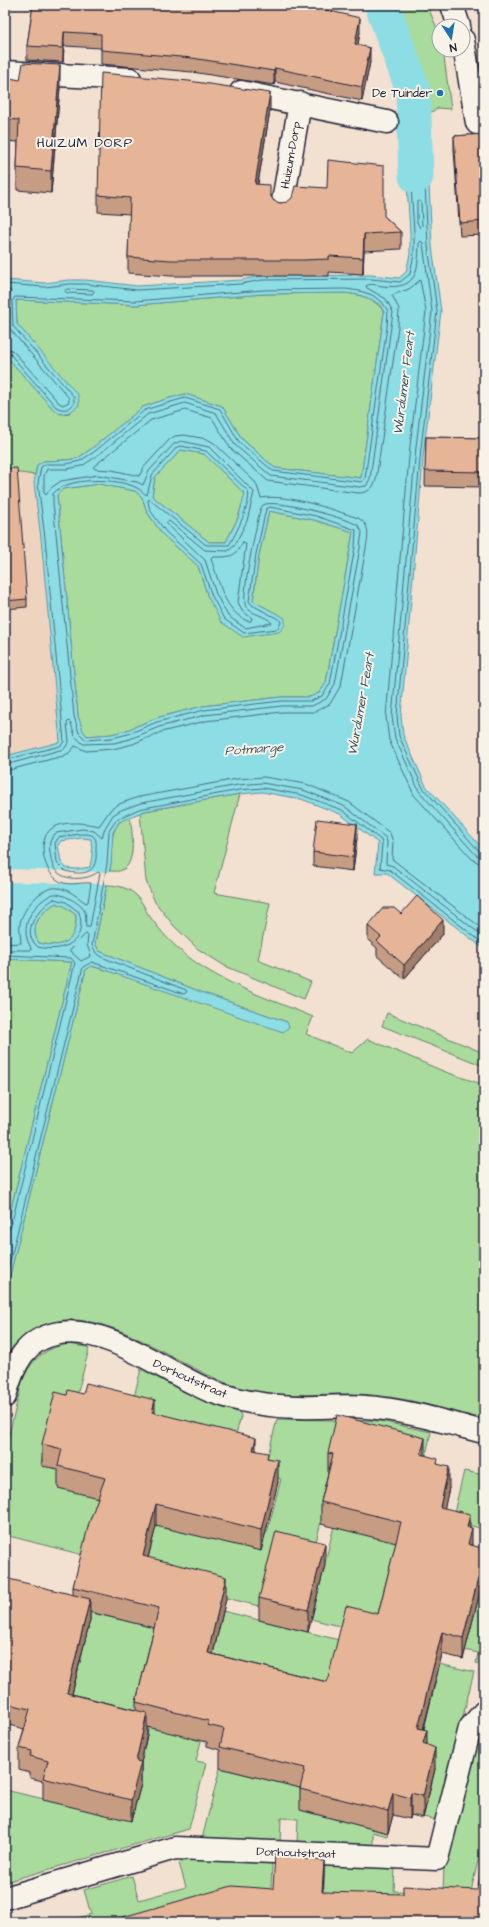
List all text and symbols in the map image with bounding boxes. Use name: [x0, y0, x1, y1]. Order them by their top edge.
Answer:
north arrow: [431, 18, 471, 58]
text: N: [448, 39, 458, 55]
place label: De Tuinder: [372, 85, 432, 102]
marker: De Tuinder: [435, 88, 445, 98]
street label: Huizum-Dorp: [277, 120, 305, 190]
district label: HUIZUM DORP: [37, 134, 133, 152]
water label: Wurdumer Feart: [389, 329, 419, 436]
water label: Wurdumer Feart: [343, 650, 379, 757]
water label: Potmarge: [224, 738, 285, 761]
street label: Dorhoutstraat: [150, 1355, 230, 1403]
street label: Dorhoutstraat: [256, 1843, 336, 1863]

